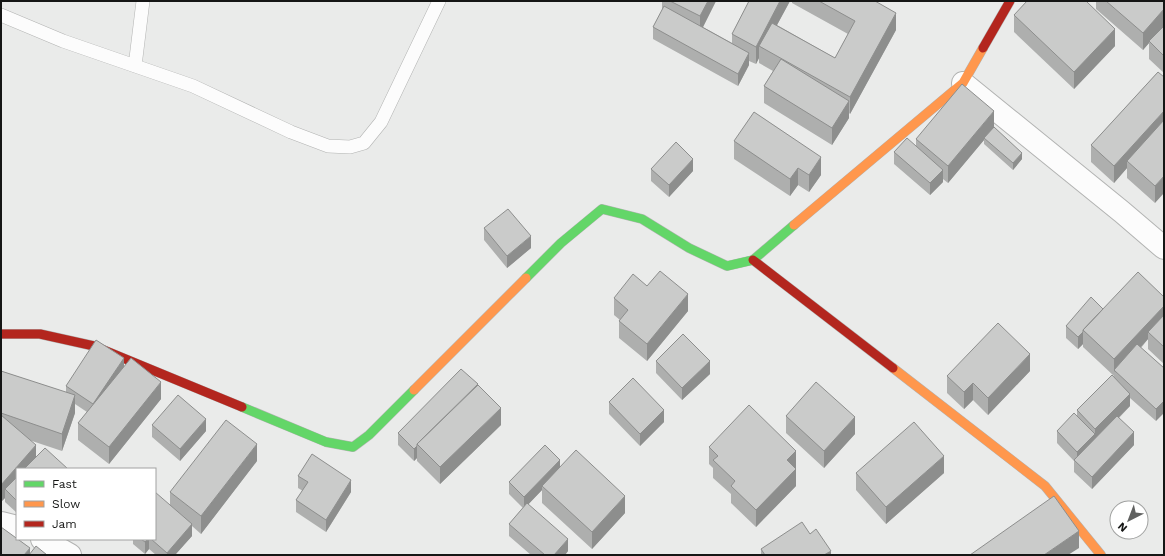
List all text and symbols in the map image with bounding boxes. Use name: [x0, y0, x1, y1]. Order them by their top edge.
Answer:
legend: [16, 468, 156, 540]
text: Fast: [52, 477, 77, 491]
text: Slow: [52, 497, 80, 511]
north arrow: [1109, 500, 1149, 540]
text: Jam: [52, 517, 77, 531]
text: N: [1115, 520, 1130, 535]

